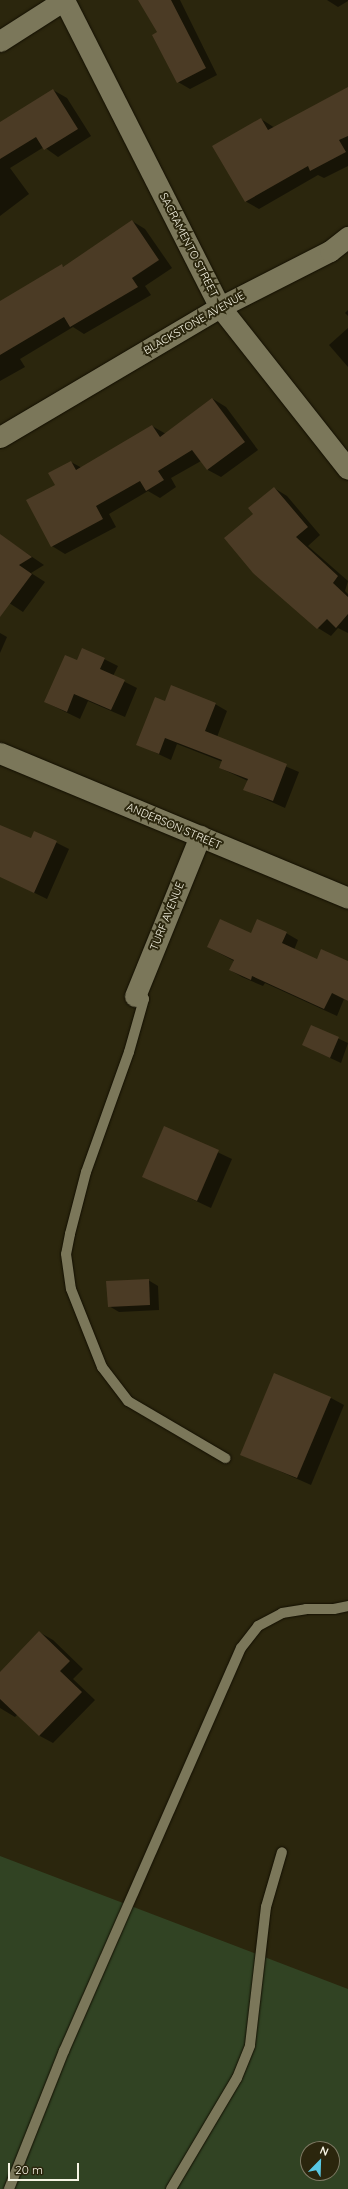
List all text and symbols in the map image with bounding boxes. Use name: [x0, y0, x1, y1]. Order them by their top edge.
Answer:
street label: SACRAMENTO STREET: [157, 191, 221, 299]
street label: BLACKSTONE AVENUE: [141, 289, 247, 357]
street label: ANDERSON STREET: [125, 800, 223, 852]
street label: TURF AVENUE: [147, 880, 187, 952]
north arrow: [300, 2141, 340, 2181]
text: N: [318, 2143, 331, 2159]
scale bar: [10, 2155, 81, 2181]
text: 20 m: [15, 2162, 43, 2177]

